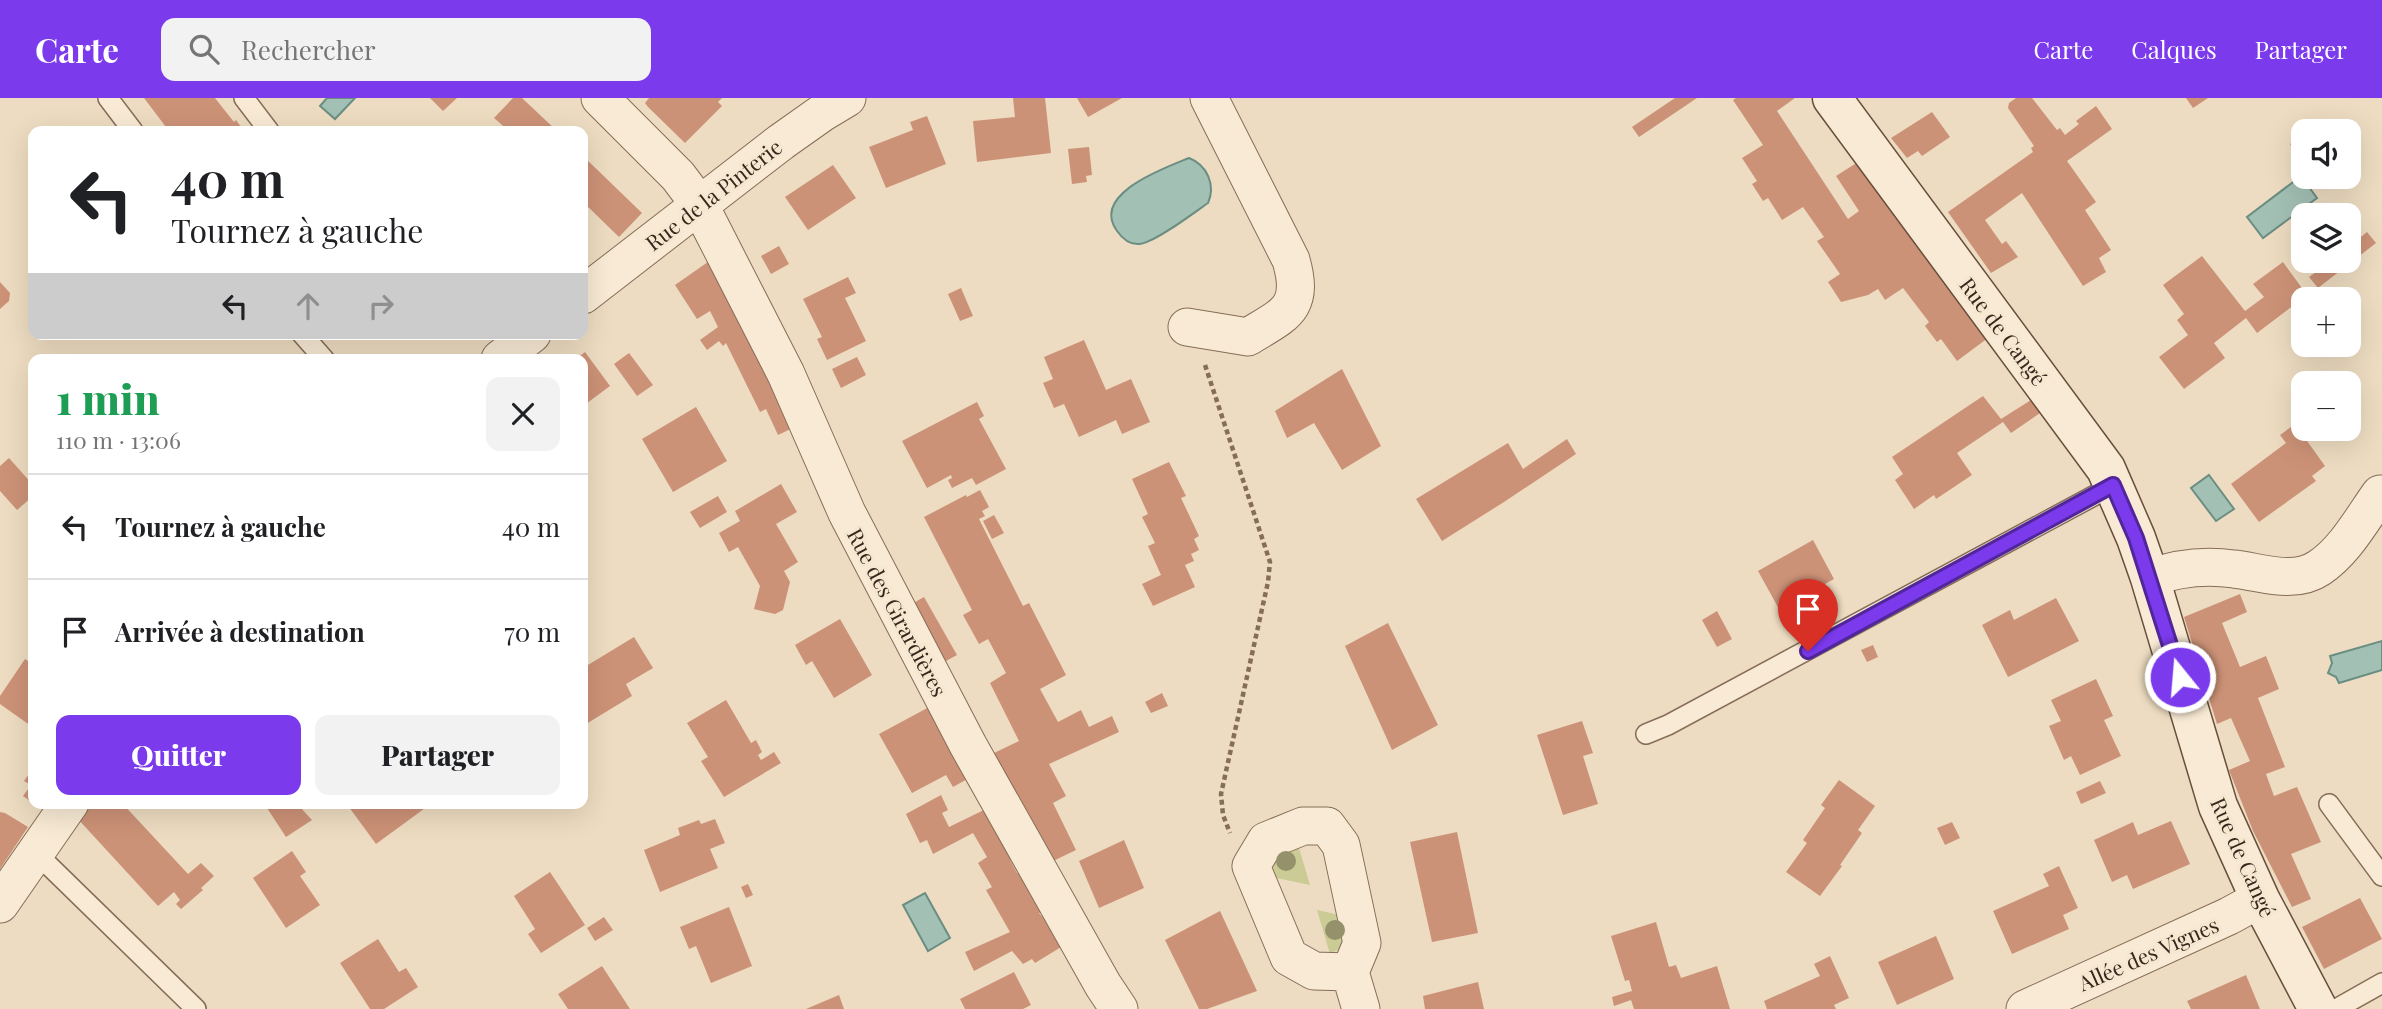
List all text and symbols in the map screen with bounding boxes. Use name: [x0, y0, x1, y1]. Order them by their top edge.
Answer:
search box: [161, 18, 651, 81]
text: Carte: [35, 27, 119, 71]
icon: search: [185, 30, 223, 68]
text: Rechercher: [241, 32, 376, 67]
text: Carte: [2034, 33, 2093, 65]
text: Calques: [2131, 33, 2217, 65]
text: Partager: [2255, 33, 2347, 65]
map controls: [2291, 119, 2361, 441]
button: sound: [2291, 119, 2361, 189]
street label: Rue de la Pinterie: [639, 132, 787, 256]
text: 40 m: [171, 145, 284, 210]
icon: left: [56, 154, 147, 245]
button: layers: [2291, 203, 2361, 273]
text: Tournez à gauche: [171, 208, 424, 251]
street label: Rue de Cangé: [1954, 271, 2054, 391]
icon: left: [216, 287, 254, 325]
icon: ahead: [289, 287, 327, 325]
icon: right: [362, 287, 400, 325]
button: +: [2291, 287, 2361, 357]
text: 1 min: [56, 370, 160, 426]
button: −: [2291, 371, 2361, 441]
button: close: [486, 377, 560, 451]
text: 110 m · 13:06: [56, 424, 181, 455]
icon: left: [56, 508, 94, 546]
text: Tournez à gauche: [115, 509, 326, 544]
text: 40 m: [502, 509, 560, 544]
street label: Rue des Girardières: [842, 523, 954, 701]
pin: [1778, 579, 1838, 651]
icon: arrive: [1789, 590, 1827, 628]
icon: arrive: [56, 613, 94, 651]
text: Arrivée à destination: [115, 614, 365, 649]
text: 70 m: [504, 614, 560, 649]
position arrow: [2143, 640, 2217, 714]
button: Quitter: [56, 715, 301, 795]
button: Partager: [315, 715, 560, 795]
street label: Rue de Cangé: [2205, 793, 2283, 921]
street label: Allée des Vignes: [2073, 910, 2223, 997]

